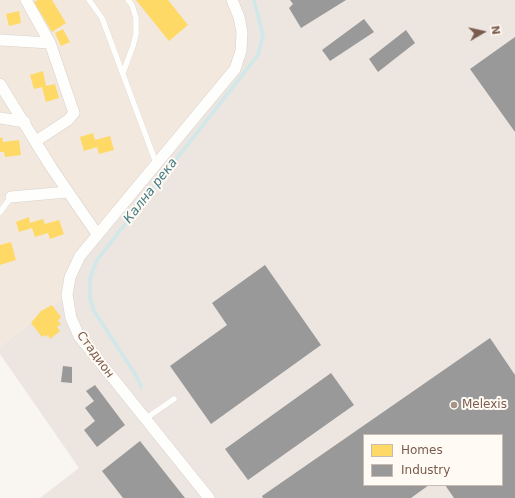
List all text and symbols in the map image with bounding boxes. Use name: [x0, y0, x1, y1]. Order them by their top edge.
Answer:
north arrow: [463, 12, 503, 52]
text: N: [488, 24, 502, 36]
water label: Кална река: [121, 155, 181, 227]
street label: Стадион: [73, 329, 117, 381]
place label: Мelexis: [462, 398, 507, 412]
marker: Мelexis: [449, 400, 459, 410]
legend: [363, 434, 503, 486]
text: Homes: [401, 443, 443, 457]
text: Industry: [401, 463, 450, 477]

